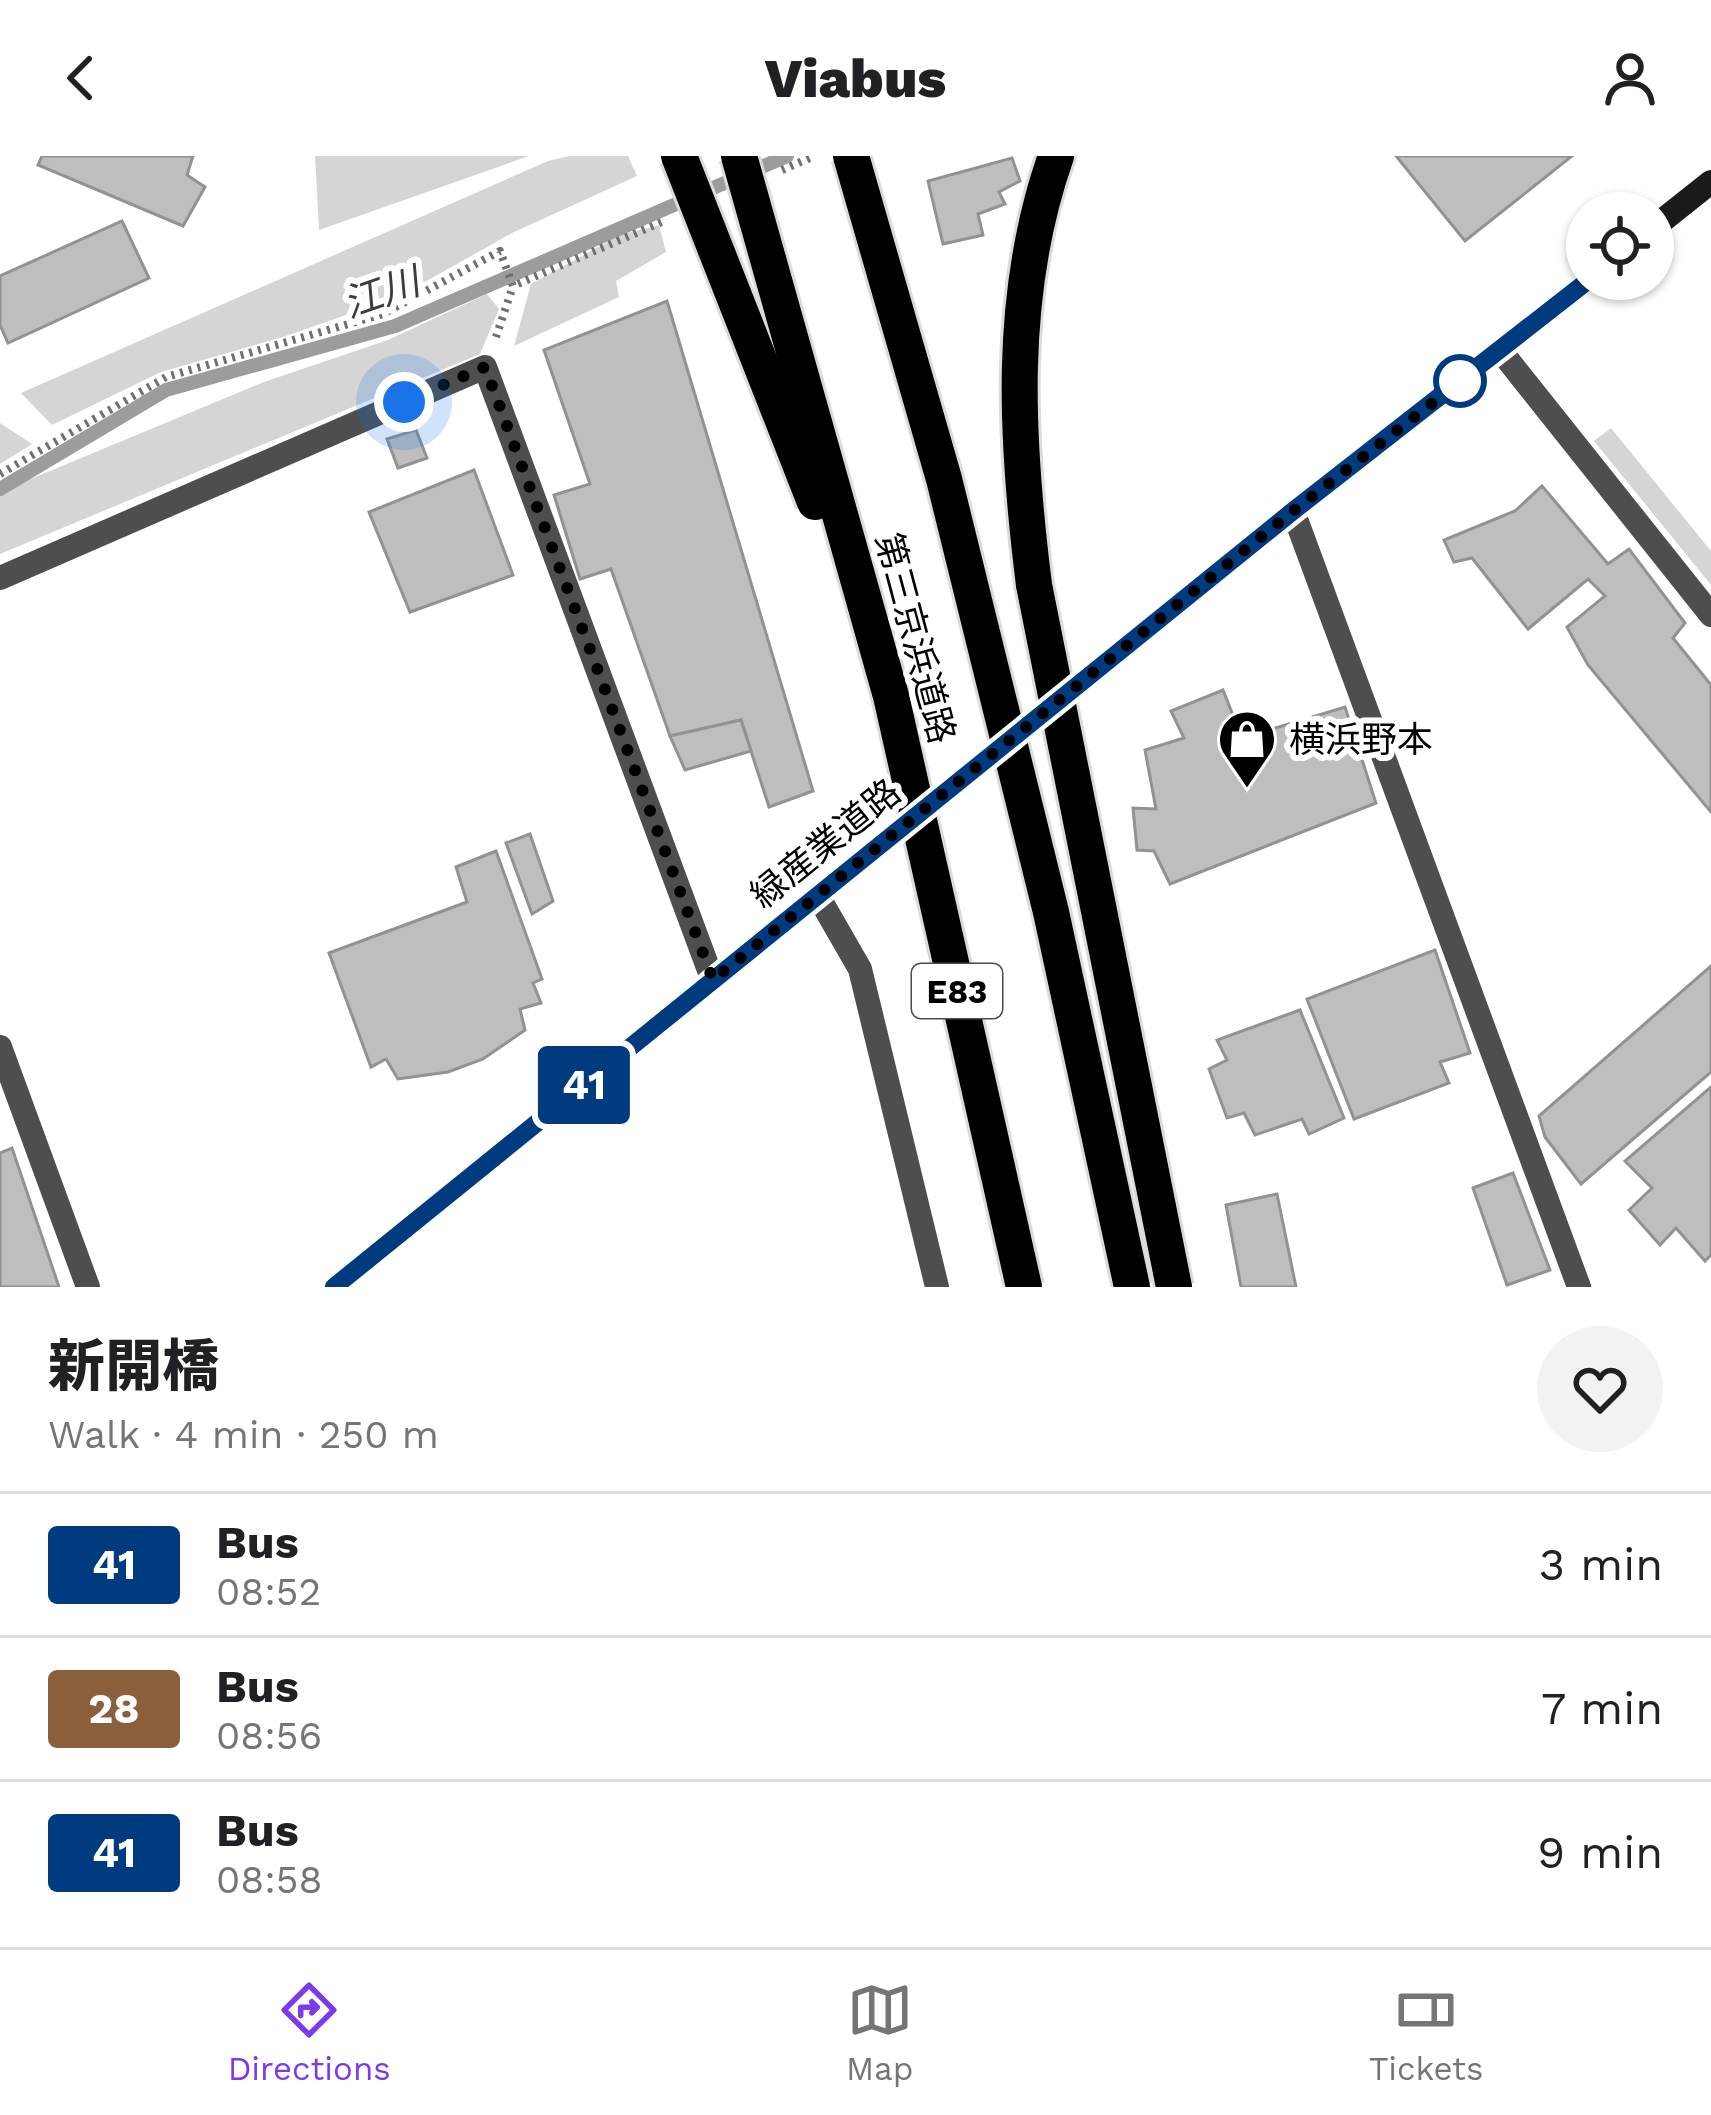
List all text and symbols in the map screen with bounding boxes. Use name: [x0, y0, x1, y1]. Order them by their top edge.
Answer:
icon: back: [48, 45, 114, 111]
icon: person: [1597, 45, 1663, 111]
text: Viabus: [765, 47, 946, 110]
map controls: [1566, 192, 1674, 300]
button: locate: [1566, 192, 1674, 300]
water label: 江川: [337, 257, 429, 326]
unlabelled marker: [1435, 356, 1485, 406]
your location: [374, 372, 434, 432]
street label: 第三京浜道路: [867, 528, 963, 748]
shop icon: 横浜野本: [1216, 708, 1278, 790]
place label: 横浜野本: [1289, 719, 1433, 761]
street label: 緑産業道路: [742, 771, 909, 917]
road number: E83: [912, 964, 1002, 1018]
line badge: 41: [530, 1046, 638, 1124]
text: 41: [562, 1060, 606, 1109]
button: heart: [1537, 1326, 1663, 1452]
text: 新開橋: [48, 1333, 219, 1400]
text: Walk · 4 min · 250 m: [48, 1412, 439, 1457]
text: Bus: [216, 1516, 299, 1569]
text: 3 min: [1539, 1538, 1663, 1591]
text: 41: [92, 1540, 136, 1589]
text: 08:52: [216, 1569, 321, 1614]
text: Bus: [216, 1660, 299, 1713]
text: 7 min: [1541, 1682, 1663, 1735]
text: 28: [88, 1684, 140, 1733]
text: 08:56: [216, 1713, 322, 1758]
text: Bus: [216, 1804, 299, 1857]
text: 9 min: [1537, 1826, 1663, 1879]
text: 41: [92, 1828, 136, 1877]
text: 08:58: [216, 1857, 323, 1902]
tab: Directions: [228, 1977, 391, 2088]
tab: Map: [846, 1977, 913, 2088]
tab: Tickets: [1369, 1977, 1483, 2088]

